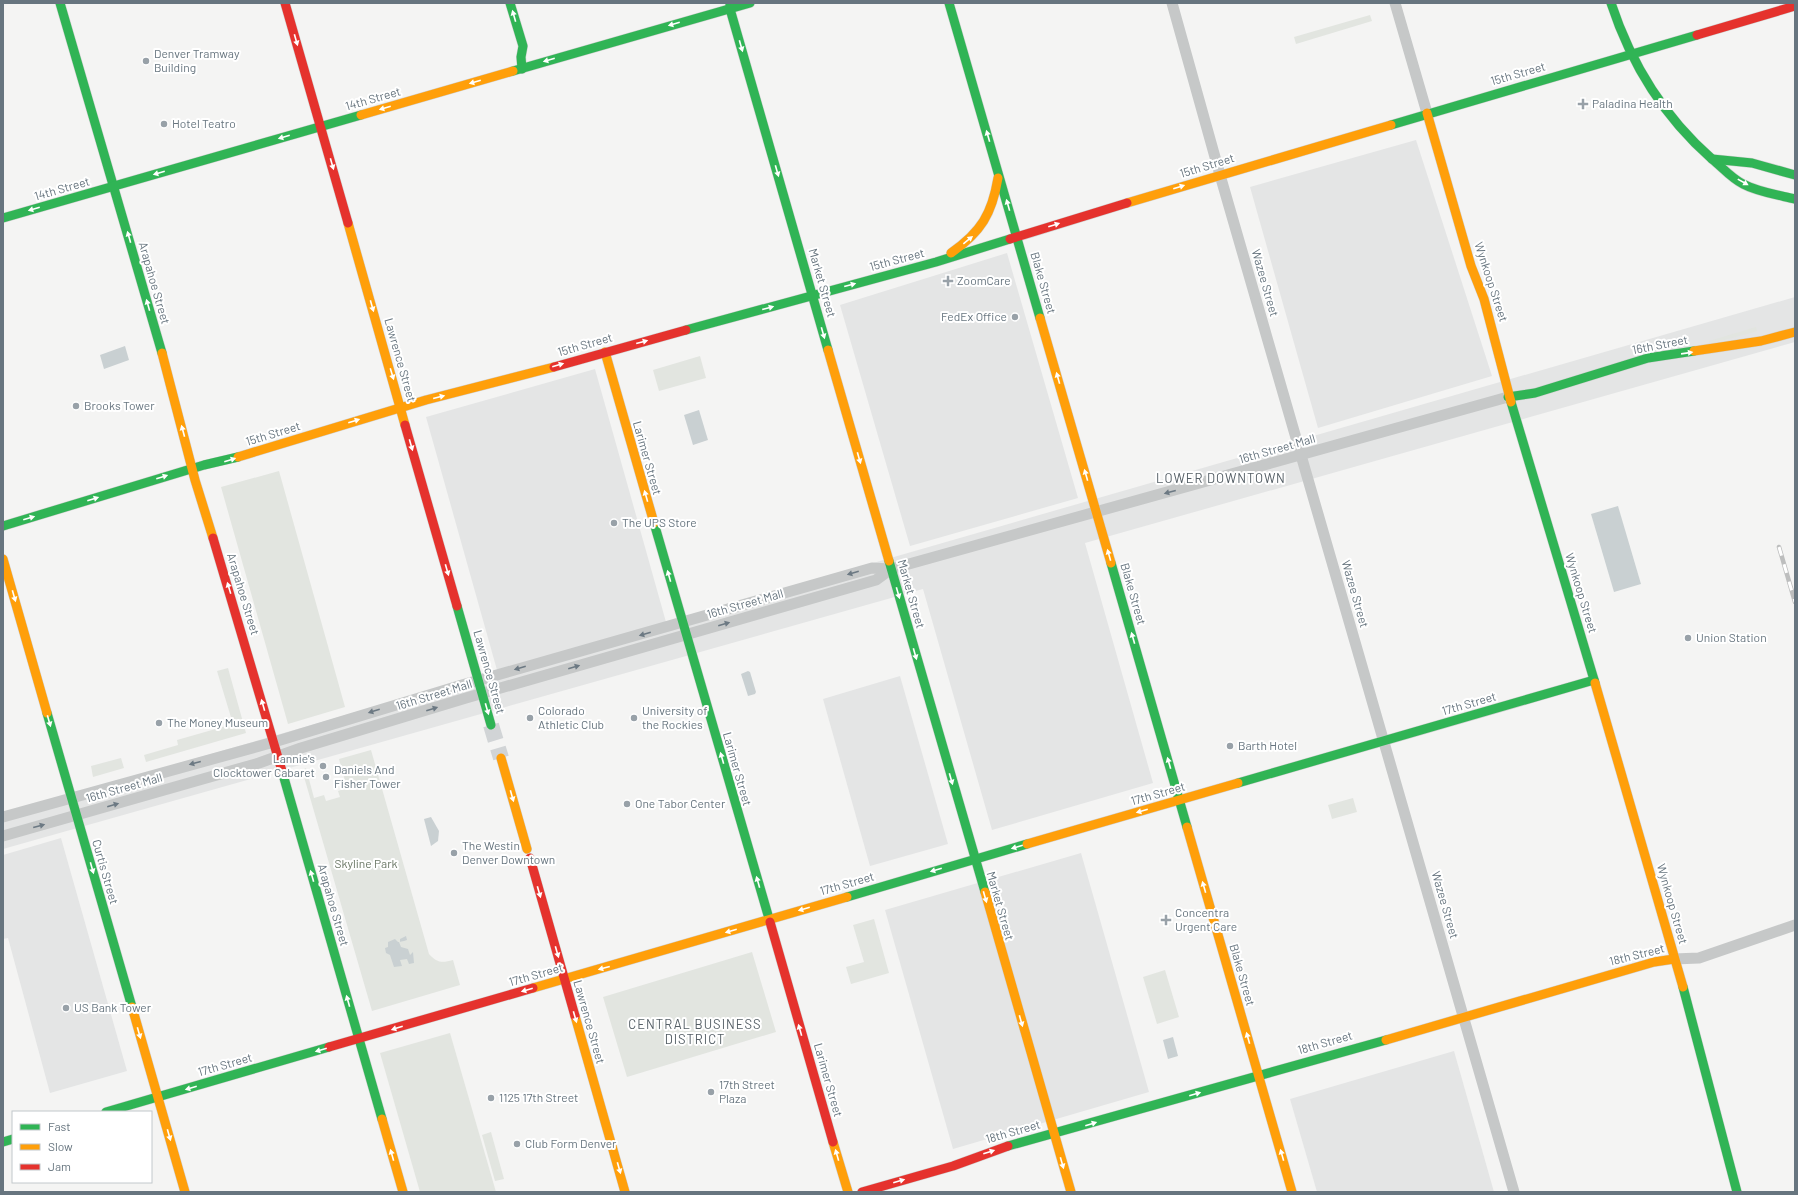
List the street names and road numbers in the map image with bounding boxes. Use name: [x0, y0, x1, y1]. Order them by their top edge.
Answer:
street label: 15th Street: [1489, 59, 1547, 88]
street label: 14th Street: [343, 83, 402, 113]
street label: 15th Street: [1178, 150, 1236, 180]
street label: 14th Street: [32, 173, 91, 203]
street label: Arapahoe Street: [137, 240, 173, 326]
street label: Wynkoop Street: [1472, 240, 1511, 323]
street label: 15th Street: [868, 245, 926, 273]
street label: Market Street: [806, 247, 839, 319]
street label: Wazee Street: [1250, 247, 1282, 318]
street label: Blake Street: [1028, 250, 1059, 315]
street label: Lawrence Street: [382, 316, 420, 403]
street label: 15th Street: [556, 330, 614, 359]
street label: 16th Street: [1631, 332, 1689, 356]
street label: 15th Street: [244, 418, 302, 448]
street label: Larimer Street: [631, 419, 665, 496]
street label: 16th Street Mall: [1237, 430, 1317, 466]
street label: Arapahoe Street: [225, 551, 263, 636]
street label: Wynkoop Street: [1563, 551, 1601, 634]
street label: Market Street: [895, 558, 928, 630]
street label: Wazee Street: [1340, 558, 1372, 629]
street label: Blake Street: [1118, 561, 1149, 626]
street label: 16th Street Mall: [705, 585, 785, 621]
street label: Lawrence Street: [471, 628, 509, 715]
street label: 16th Street Mall: [394, 676, 474, 712]
street label: 17th Street: [1440, 689, 1498, 717]
street label: Larimer Street: [721, 730, 755, 807]
street label: 16th Street Mall: [84, 769, 164, 805]
street label: 17th Street: [1129, 779, 1187, 807]
street label: Curtis Street: [90, 838, 122, 906]
street label: Arapahoe Street: [316, 862, 352, 948]
street label: Wynkoop Street: [1655, 862, 1691, 946]
street label: 17th Street: [818, 869, 876, 897]
street label: Wazee Street: [1430, 869, 1462, 940]
street label: Market Street: [984, 870, 1017, 942]
street label: 18th Street: [1608, 940, 1666, 968]
street label: Blake Street: [1227, 942, 1258, 1007]
street label: 17th Street: [507, 960, 565, 988]
street label: Lawrence Street: [571, 978, 609, 1065]
street label: 18th Street: [1296, 1028, 1354, 1057]
street label: Larimer Street: [812, 1041, 846, 1118]
street label: 17th Street: [196, 1050, 254, 1078]
street label: 18th Street: [984, 1117, 1042, 1146]

